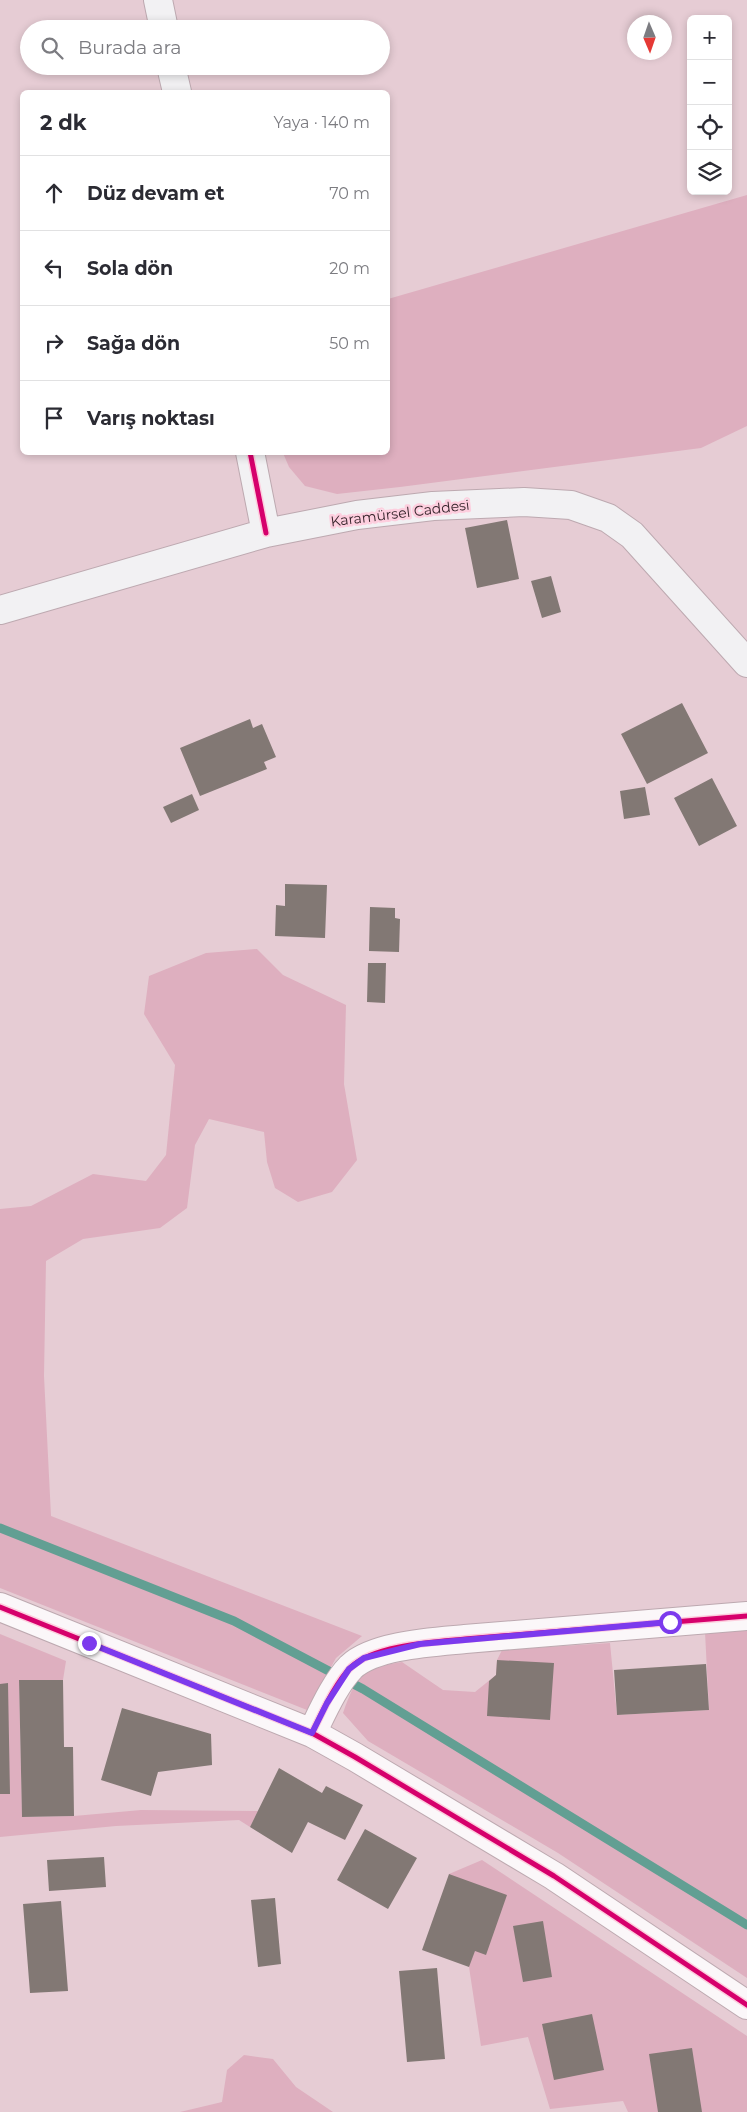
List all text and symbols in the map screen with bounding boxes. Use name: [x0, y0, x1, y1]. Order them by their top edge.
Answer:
north arrow: [627, 15, 672, 60]
map controls: [687, 15, 732, 195]
button: +: [687, 15, 732, 60]
search box: [20, 20, 390, 75]
icon: search: [38, 34, 66, 62]
text: Burada ara: [78, 36, 182, 59]
button: −: [687, 60, 732, 105]
button: locate: [687, 105, 732, 150]
text: 2 dk: [40, 110, 87, 135]
text: Yaya · 140 m: [273, 113, 370, 132]
button: layers: [687, 150, 732, 195]
icon: ahead: [40, 179, 68, 207]
text: Düz devam et: [87, 182, 225, 205]
text: 70 m: [329, 184, 370, 203]
icon: left: [40, 254, 68, 282]
text: Sola dön: [87, 257, 173, 280]
text: 20 m: [329, 259, 370, 278]
icon: right: [40, 329, 68, 357]
text: Sağa dön: [87, 332, 180, 355]
text: 50 m: [329, 334, 370, 353]
icon: arrive: [40, 404, 68, 432]
text: Varış noktası: [87, 407, 215, 430]
street label: Karamürsel Caddesi: [329, 496, 471, 530]
route start: [659, 1611, 682, 1634]
route end: [78, 1632, 101, 1655]

